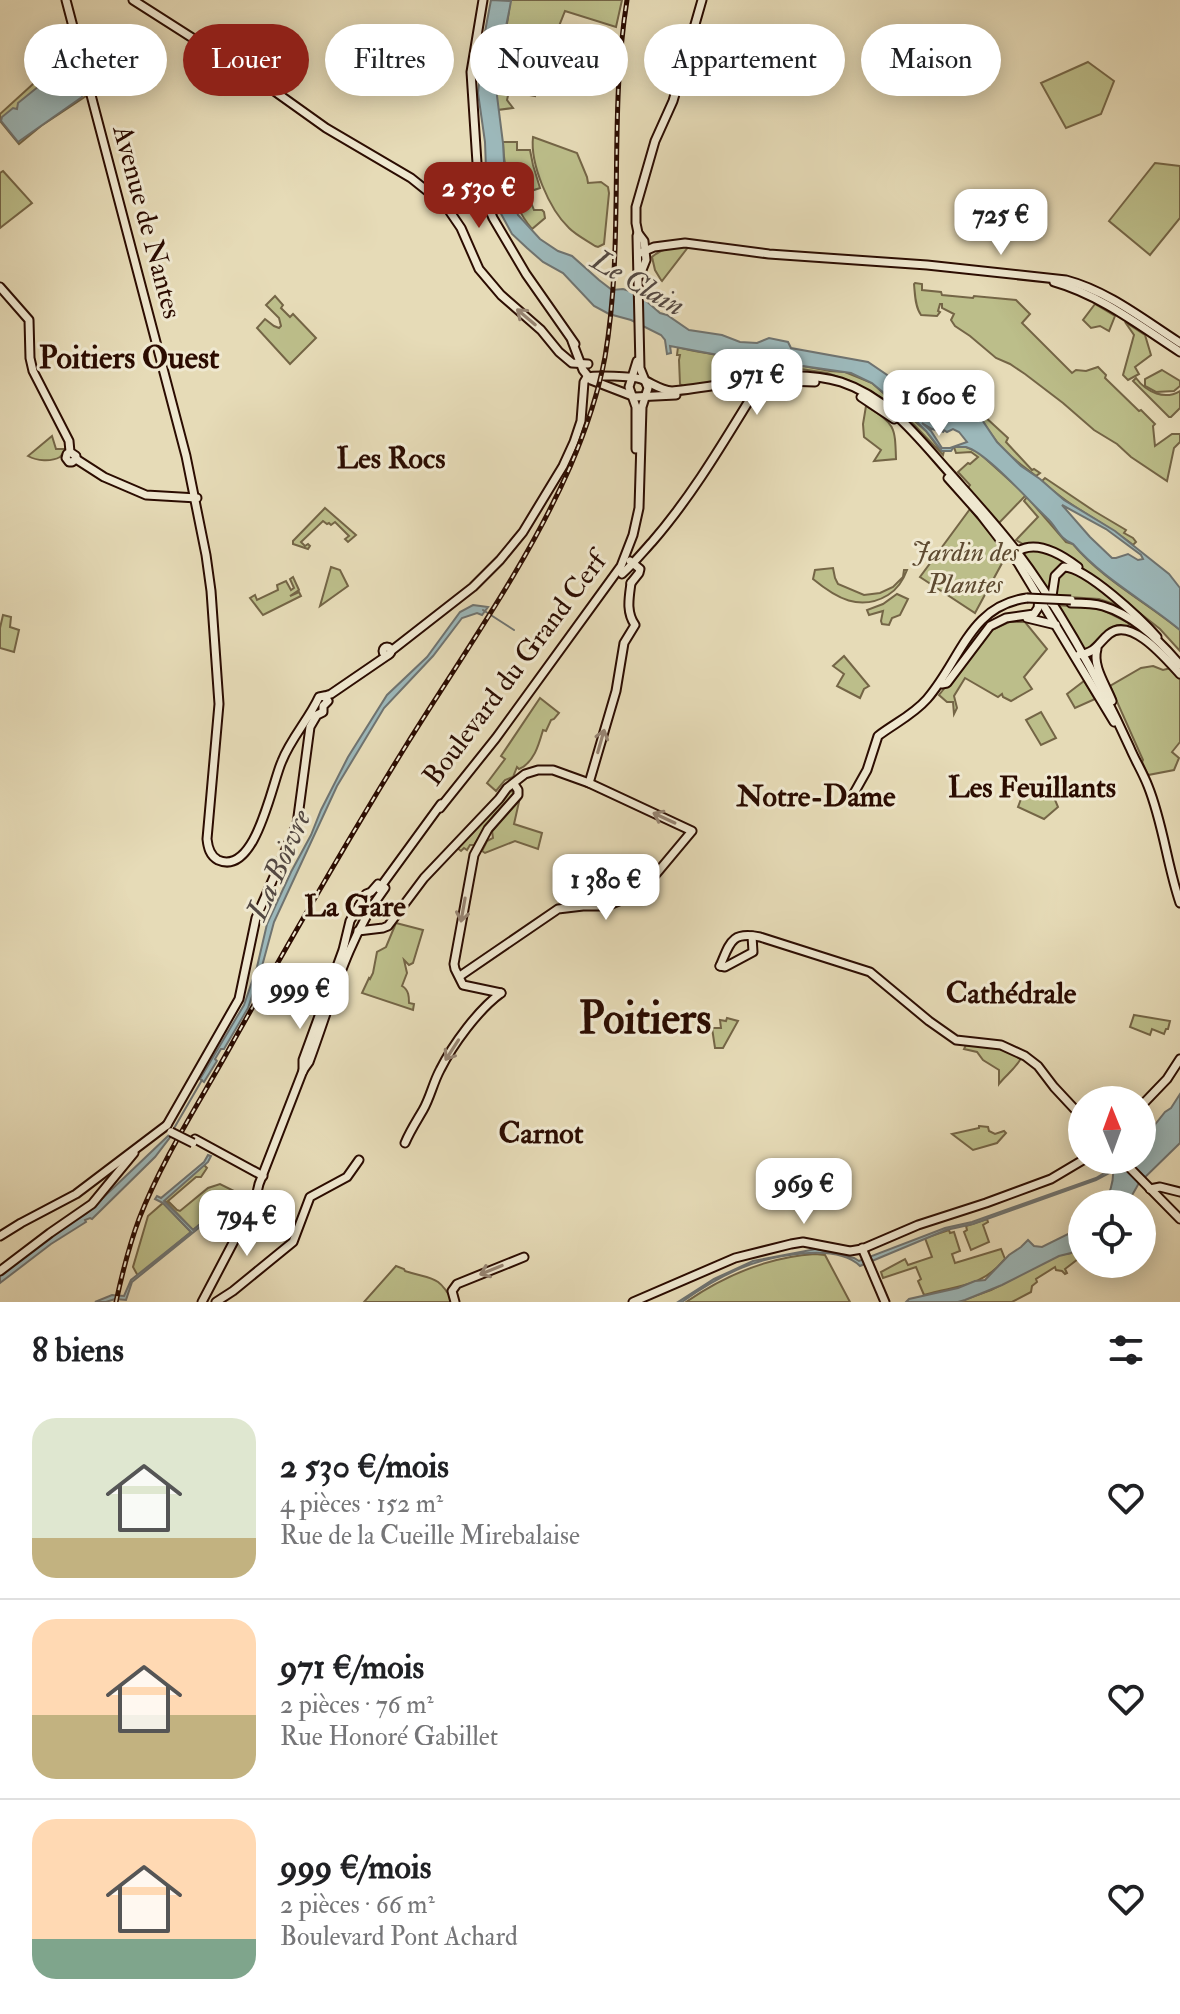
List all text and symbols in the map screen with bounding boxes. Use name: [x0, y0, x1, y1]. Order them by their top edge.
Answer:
chip: Acheter: [24, 24, 167, 96]
chip: Louer: [183, 24, 309, 96]
chip: Filtres: [325, 24, 454, 96]
chip: Nouveau: [470, 24, 628, 96]
chip: Appartement: [644, 24, 845, 96]
chip: Maison: [861, 24, 1001, 96]
street label: Avenue de Nantes: [104, 120, 190, 323]
pin: 2 530 €: [405, 162, 553, 230]
text: 2 530 €: [442, 172, 516, 204]
pin: 725 €: [945, 189, 1057, 257]
text: 725 €: [972, 199, 1030, 231]
water label: Le Clain: [584, 241, 691, 324]
one-way arrow: [516, 308, 536, 326]
district label: Poitiers Ouest: [39, 338, 220, 378]
pin: 971 €: [701, 349, 813, 417]
text: 971 €: [729, 359, 785, 391]
pin: 1 600 €: [865, 370, 1013, 438]
text: 1 600 €: [901, 380, 977, 412]
district label: Les Rocs: [337, 440, 445, 477]
park label: Jardin des Plantes: [911, 535, 1020, 602]
street label: Boulevard du Grand Cerf: [416, 542, 617, 793]
one-way arrow: [594, 729, 609, 755]
district label: Les Feuillants: [948, 769, 1116, 806]
district label: Notre-Dame: [735, 778, 896, 815]
water label: La Boivre: [238, 803, 320, 927]
one-way arrow: [652, 810, 676, 825]
pin: 1 380 €: [532, 854, 680, 922]
text: 1 380 €: [571, 864, 641, 896]
district label: La Gare: [304, 888, 406, 925]
one-way arrow: [455, 897, 470, 922]
pin: 999 €: [244, 963, 356, 1031]
text: 999 €: [270, 973, 330, 1005]
district label: Cathédrale: [946, 975, 1077, 1012]
district label: Poitiers: [579, 992, 711, 1047]
one-way arrow: [444, 1038, 460, 1061]
north arrow: [1068, 1086, 1156, 1174]
map controls: [1068, 1086, 1156, 1278]
district label: Carnot: [499, 1115, 584, 1152]
pin: 969 €: [748, 1158, 860, 1226]
text: 969 €: [774, 1168, 834, 1200]
pin: 794 €: [191, 1190, 303, 1258]
button: locate: [1068, 1190, 1156, 1278]
text: 794 €: [217, 1200, 277, 1232]
one-way arrow: [479, 1264, 504, 1278]
icon: filters: [1104, 1328, 1148, 1372]
text: 8 biens: [32, 1329, 124, 1372]
text: 2 530 €/mois: [280, 1445, 449, 1488]
icon: home: [96, 1450, 192, 1546]
icon: heart: [1104, 1476, 1148, 1520]
text: 4 pièces · 152 m²: [280, 1488, 443, 1520]
text: Rue de la Cueille Mirebalaise: [280, 1520, 580, 1552]
text: 971 €/mois: [280, 1646, 424, 1689]
icon: home: [96, 1651, 192, 1747]
icon: heart: [1104, 1677, 1148, 1721]
text: 2 pièces · 76 m²: [280, 1689, 434, 1721]
text: Rue Honoré Gabillet: [280, 1721, 498, 1753]
text: 999 €/mois: [280, 1846, 431, 1889]
icon: home: [96, 1851, 192, 1947]
icon: heart: [1104, 1877, 1148, 1921]
text: 2 pièces · 66 m²: [280, 1889, 435, 1921]
text: Boulevard Pont Achard: [280, 1921, 518, 1953]

